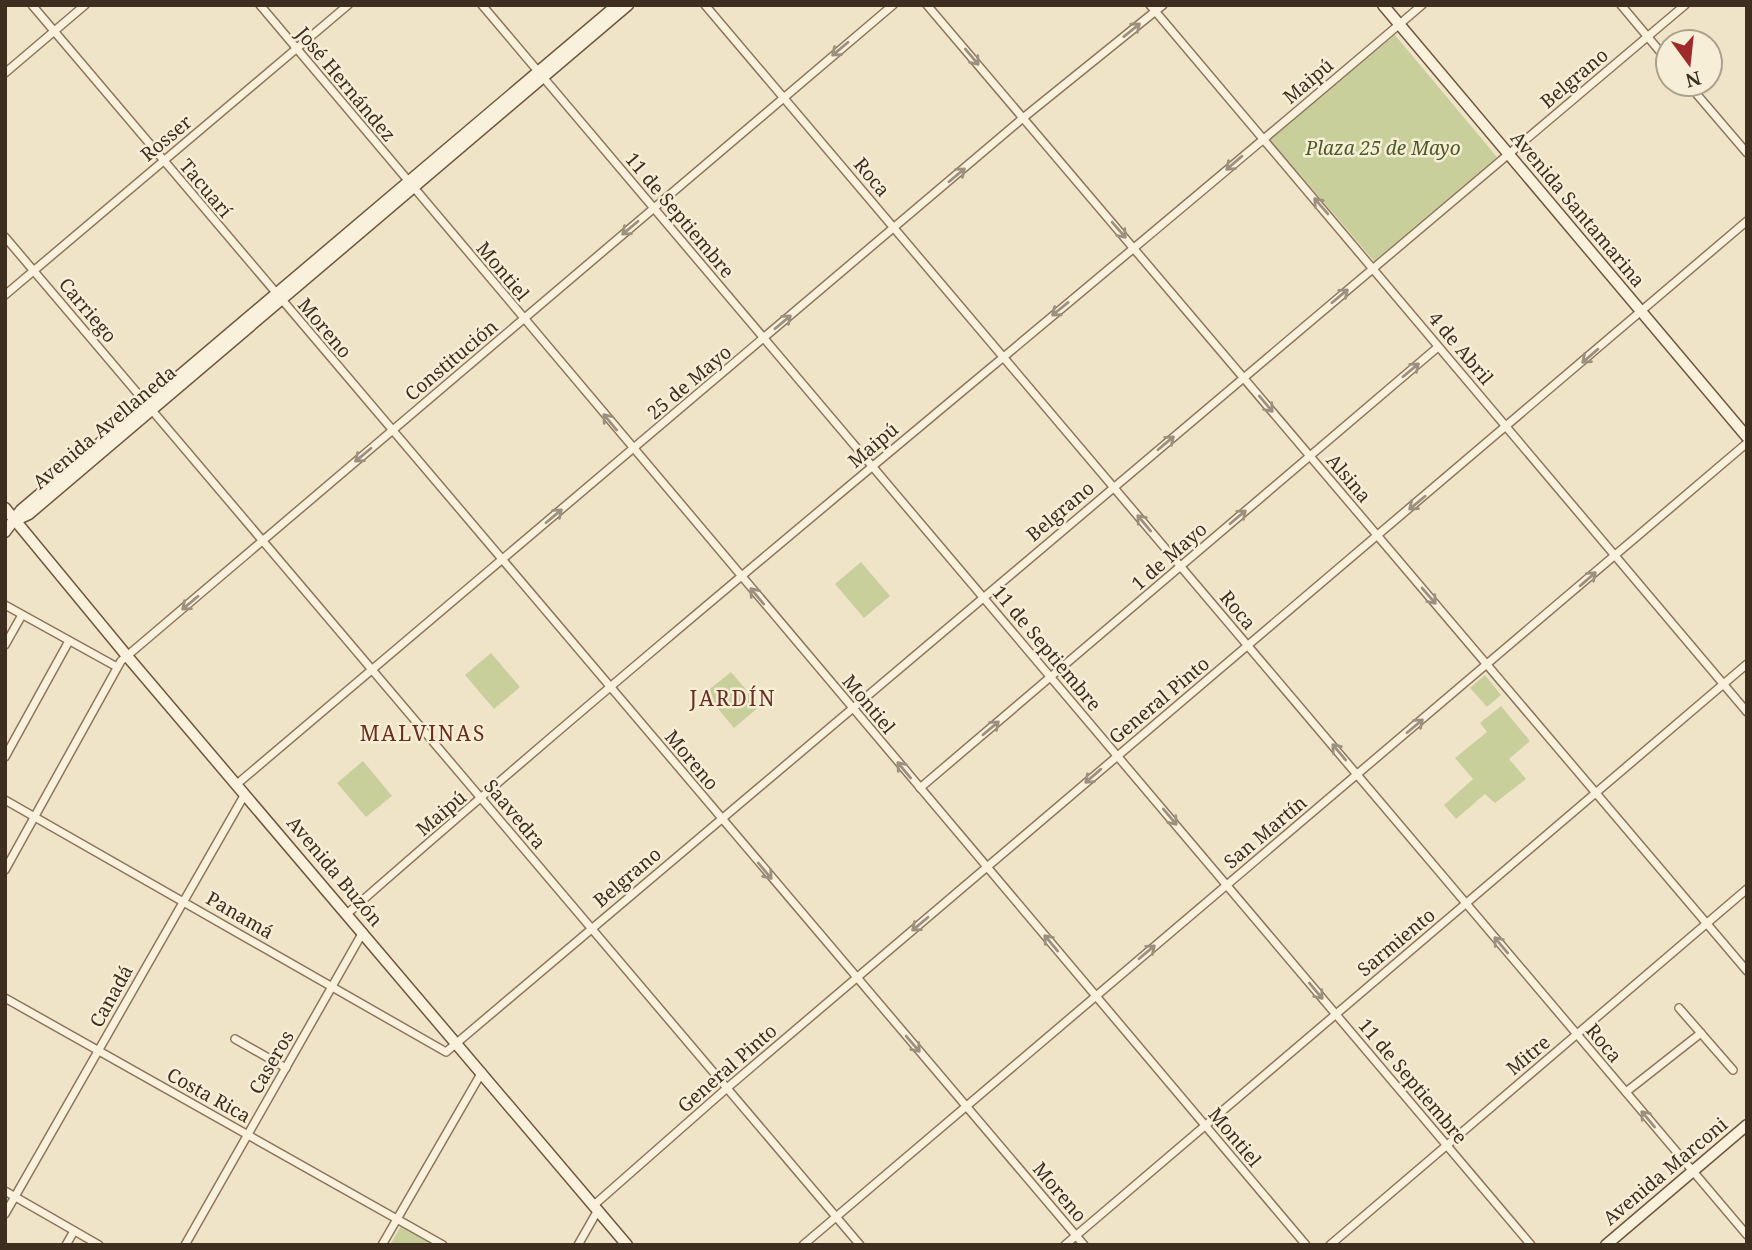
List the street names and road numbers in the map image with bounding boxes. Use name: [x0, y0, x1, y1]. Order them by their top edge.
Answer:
street label: José Hernández: [290, 20, 402, 147]
street label: Belgrano: [1535, 42, 1613, 114]
street label: Maipú: [1277, 52, 1339, 110]
street label: Rosser: [135, 109, 197, 167]
street label: Avenida Santamarina: [1505, 125, 1651, 293]
street label: 11 de Septiembre: [620, 147, 740, 283]
street label: Roca: [848, 152, 896, 202]
street label: Tacuarí: [174, 153, 238, 223]
street label: Montiel: [471, 236, 535, 306]
street label: Carriego: [53, 272, 123, 348]
street label: Moreno: [292, 292, 358, 364]
street label: 4 de Abril: [1423, 306, 1499, 390]
street label: Constitución: [399, 314, 503, 406]
street label: 25 de Mayo: [641, 339, 737, 425]
street label: Avenida Avellaneda: [27, 359, 181, 495]
street label: Maipú: [842, 416, 904, 474]
street label: Alsina: [1321, 448, 1377, 508]
street label: Belgrano: [1021, 475, 1099, 547]
street label: 1 de Mayo: [1126, 516, 1212, 596]
street label: 11 de Septiembre: [987, 580, 1107, 716]
street label: Roca: [1214, 585, 1262, 635]
street label: General Pinto: [1103, 650, 1215, 750]
street label: Montiel: [837, 669, 901, 739]
street label: Moreno: [659, 724, 725, 796]
street label: Saavedra: [478, 774, 552, 854]
street label: Maipú: [410, 784, 472, 842]
street label: San Martín: [1218, 790, 1312, 874]
street label: Avenida Buzón: [281, 810, 389, 932]
street label: Belgrano: [588, 841, 666, 913]
street label: Panamá: [202, 885, 278, 945]
street label: Sarmiento: [1352, 902, 1440, 982]
street label: Canadá: [83, 960, 139, 1032]
street label: 11 de Septiembre: [1353, 1013, 1473, 1149]
street label: General Pinto: [672, 1018, 782, 1118]
street label: Roca: [1580, 1018, 1628, 1068]
street label: Caseros: [242, 1025, 300, 1099]
street label: Mitre: [1501, 1029, 1555, 1081]
street label: Costa Rica: [162, 1061, 256, 1129]
street label: Montiel: [1203, 1102, 1267, 1172]
street label: Avenida Marconi: [1597, 1111, 1733, 1231]
street label: Moreno: [1027, 1156, 1093, 1228]

